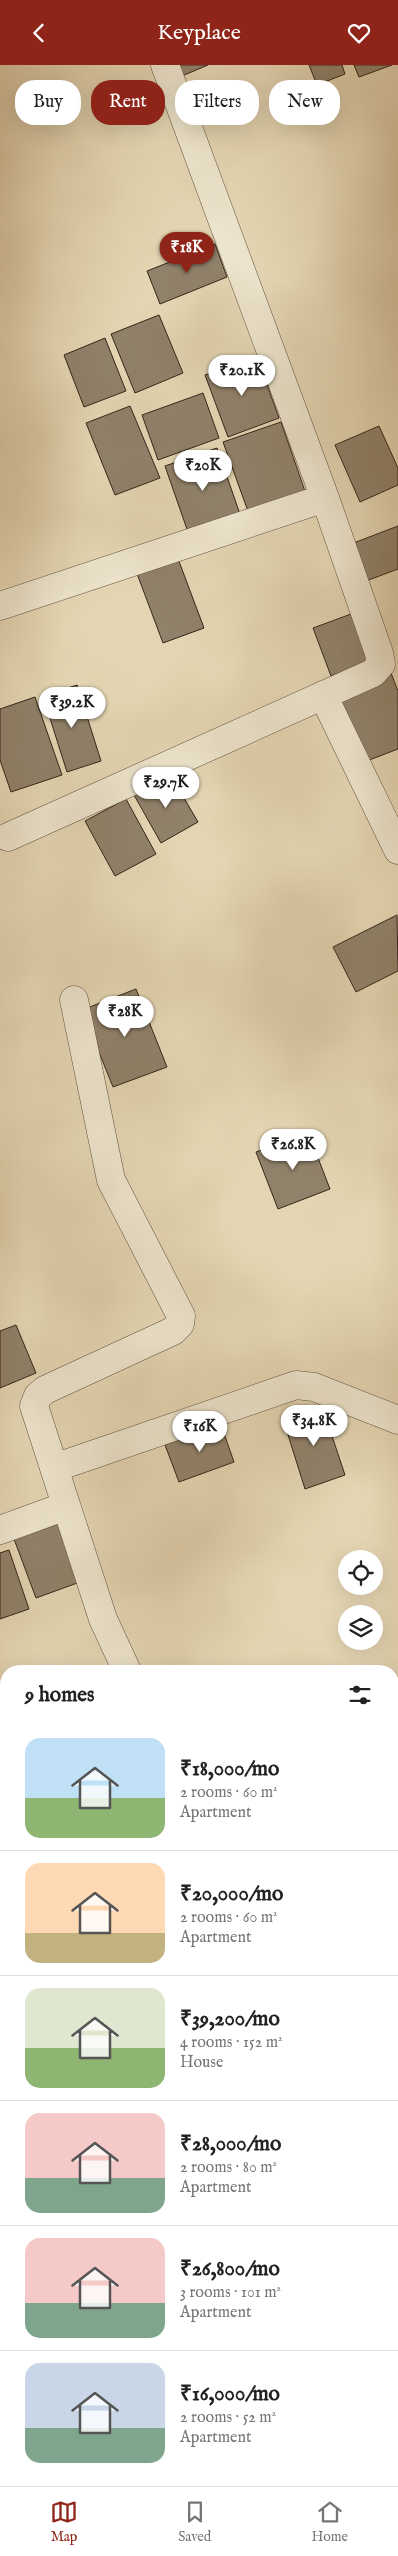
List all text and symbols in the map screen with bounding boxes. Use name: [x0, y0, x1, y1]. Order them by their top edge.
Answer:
icon: back: [25, 19, 53, 47]
text: Keyplace: [157, 19, 241, 47]
icon: heart: [345, 19, 373, 47]
chip: Buy: [15, 80, 81, 125]
chip: Rent: [91, 80, 165, 125]
chip: Filters: [175, 80, 259, 125]
chip: New: [269, 80, 340, 125]
pin: ₹18K: [157, 231, 217, 274]
text: ₹18K: [171, 238, 203, 258]
pin: ₹20.1K: [201, 355, 283, 397]
text: ₹20.1K: [219, 361, 265, 381]
pin: ₹20K: [173, 449, 233, 492]
text: ₹20K: [185, 456, 221, 476]
pin: ₹39.2K: [31, 687, 113, 729]
text: ₹39.2K: [50, 693, 94, 713]
pin: ₹29.7K: [125, 767, 207, 809]
text: ₹29.7K: [143, 773, 189, 793]
pin: ₹28K: [95, 995, 155, 1038]
text: ₹28K: [108, 1002, 142, 1022]
pin: ₹26.8K: [252, 1129, 334, 1171]
text: ₹26.8K: [271, 1135, 315, 1155]
pin: ₹34.8K: [273, 1405, 355, 1447]
pin: ₹16K: [170, 1411, 230, 1453]
text: ₹34.8K: [292, 1411, 336, 1431]
text: ₹16K: [183, 1417, 217, 1437]
map controls: [338, 1550, 383, 1650]
button: locate: [338, 1550, 383, 1595]
button: layers: [338, 1605, 383, 1650]
icon: filters: [346, 1681, 374, 1709]
text: 9 homes: [25, 1682, 94, 1709]
text: ₹18,000/mo: [180, 1756, 279, 1783]
icon: home: [65, 1758, 125, 1818]
text: 2 rooms · 60 m²: [180, 1783, 278, 1803]
text: Apartment: [180, 1803, 251, 1823]
text: ₹20,000/mo: [180, 1881, 283, 1908]
icon: home: [65, 1883, 125, 1943]
text: 2 rooms · 60 m²: [180, 1908, 278, 1928]
text: Apartment: [180, 1928, 251, 1948]
text: ₹39,200/mo: [180, 2006, 280, 2033]
icon: home: [65, 2008, 125, 2068]
text: 4 rooms · 152 m²: [180, 2033, 282, 2053]
text: House: [180, 2053, 223, 2073]
text: ₹28,000/mo: [180, 2131, 281, 2158]
icon: home: [65, 2133, 125, 2193]
text: 2 rooms · 80 m²: [180, 2158, 277, 2178]
text: Apartment: [180, 2178, 251, 2198]
text: ₹26,800/mo: [180, 2256, 280, 2283]
icon: home: [65, 2258, 125, 2318]
text: 3 rooms · 101 m²: [180, 2283, 281, 2303]
text: Apartment: [180, 2303, 251, 2323]
text: ₹16,000/mo: [180, 2381, 280, 2408]
icon: home: [65, 2383, 125, 2443]
text: 2 rooms · 52 m²: [180, 2408, 276, 2428]
text: Apartment: [180, 2428, 251, 2448]
tab: Map: [50, 2498, 78, 2546]
tab: Saved: [178, 2498, 211, 2546]
tab: Home: [311, 2498, 348, 2546]

